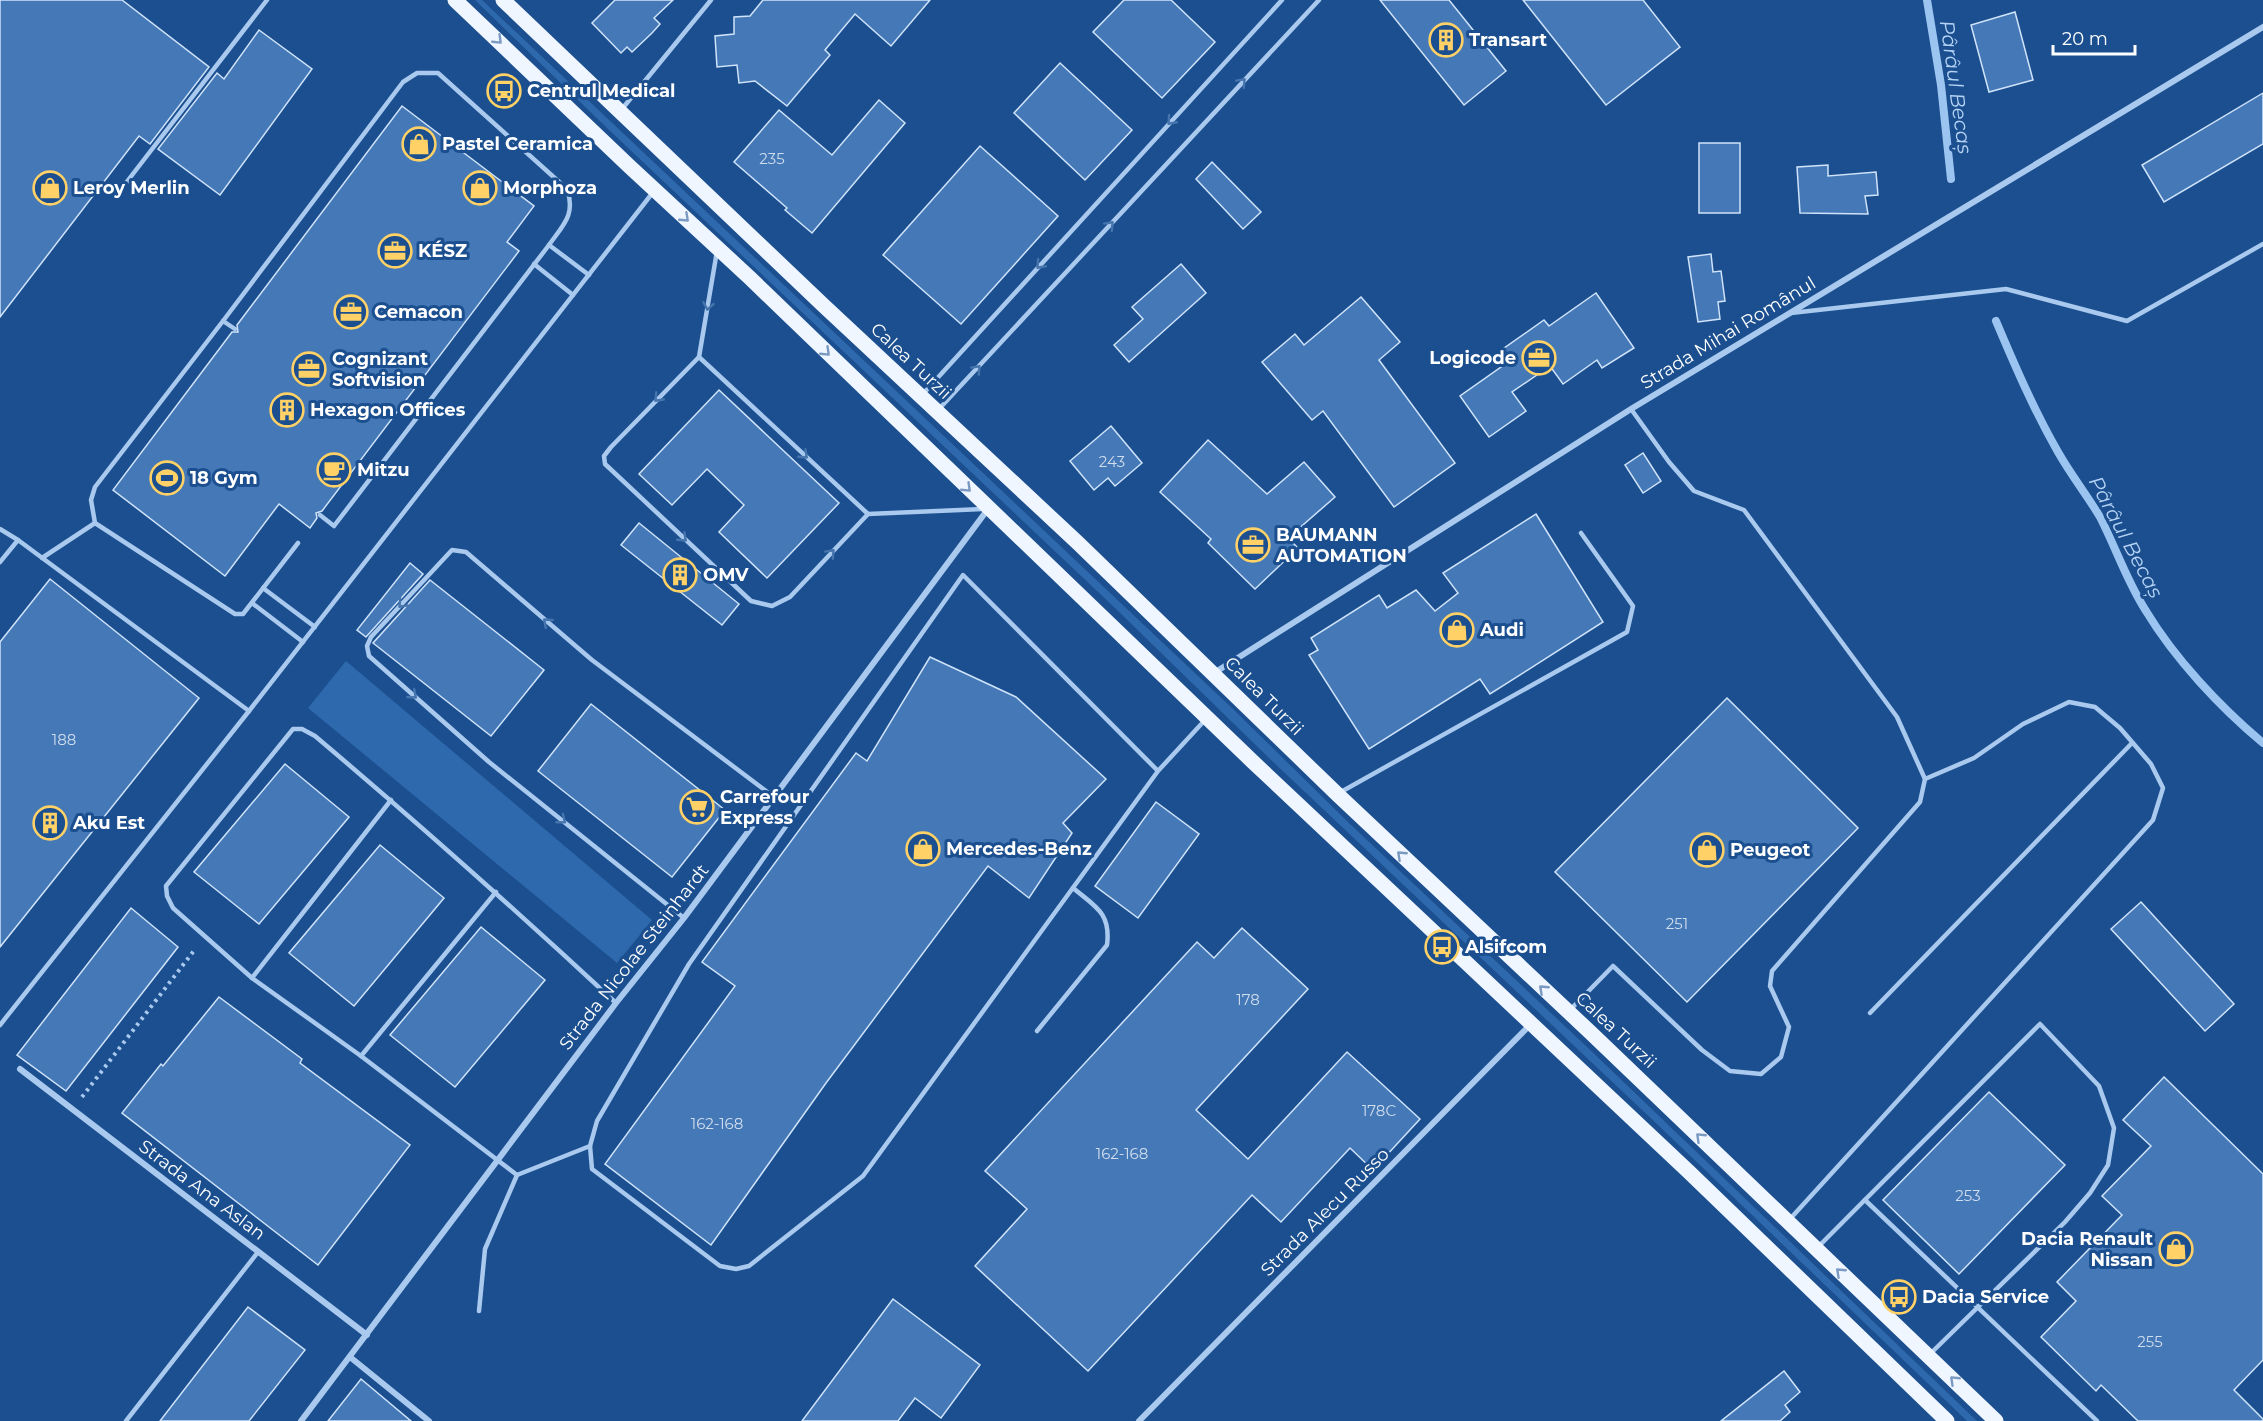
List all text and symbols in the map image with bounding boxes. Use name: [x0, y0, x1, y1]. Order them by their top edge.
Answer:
scale bar: [2053, 18, 2136, 56]
water label: Pârâul Becaș: [1934, 19, 1977, 156]
building icon: Transart: [1428, 22, 1464, 58]
text: 20 m: [2062, 28, 2108, 50]
place label: Transart: [1469, 29, 1547, 51]
one-way arrow: [491, 32, 502, 43]
bus stop icon: Centrul Medical: [486, 73, 522, 109]
one-way arrow: [1235, 79, 1246, 89]
place label: Centrul Medical: [527, 80, 676, 102]
one-way arrow: [1168, 113, 1179, 124]
shop icon: Pastel Ceramica: [401, 126, 437, 162]
place label: Pastel Ceramica: [442, 133, 593, 155]
house number: 235: [759, 149, 785, 168]
shop icon: Leroy Merlin: [32, 170, 68, 206]
shop icon: Morphoza: [462, 170, 498, 206]
place label: Leroy Merlin: [73, 177, 190, 199]
place label: Morphoza: [503, 177, 597, 199]
one-way arrow: [678, 211, 689, 222]
one-way arrow: [1103, 222, 1114, 232]
office icon: KÉSZ: [377, 233, 413, 269]
place label: KÉSZ: [418, 240, 467, 262]
one-way arrow: [1036, 258, 1047, 269]
street label: Strada Mihai Românul: [1636, 272, 1820, 394]
office icon: Cemacon: [333, 294, 369, 330]
place label: Cemacon: [374, 301, 463, 323]
one-way arrow: [702, 301, 715, 311]
street label: Calea Turzii: [866, 318, 956, 404]
office icon: Logicode: [1521, 340, 1557, 376]
one-way arrow: [820, 345, 830, 356]
place label: Logicode: [1429, 347, 1516, 369]
place label: Cognizant Softvision: [332, 348, 428, 391]
office icon: Cognizant Softvision: [291, 351, 327, 387]
one-way arrow: [970, 365, 981, 375]
one-way arrow: [655, 391, 666, 402]
building icon: Hexagon Offices: [269, 392, 305, 428]
place label: Hexagon Offices: [310, 399, 466, 421]
one-way arrow: [798, 448, 808, 459]
cafe icon: Mitzu: [316, 452, 352, 488]
house number: 243: [1099, 452, 1125, 471]
place label: Mitzu: [357, 459, 410, 481]
sports icon: 18 Gym: [149, 460, 185, 496]
place label: 18 Gym: [190, 467, 258, 489]
water label: Pârâul Becaș: [2083, 472, 2168, 603]
one-way arrow: [959, 480, 970, 491]
place label: BAUMANN AUTOMATION: [1275, 524, 1407, 567]
office icon: BAUMANN AUTOMATION: [1235, 527, 1271, 563]
one-way arrow: [676, 530, 687, 541]
one-way arrow: [824, 549, 835, 560]
building icon: OMV: [662, 557, 698, 593]
place label: OMV: [703, 564, 749, 586]
one-way arrow: [398, 597, 409, 608]
shop icon: Audi: [1439, 612, 1475, 648]
one-way arrow: [543, 618, 554, 629]
place label: Audi: [1479, 619, 1524, 641]
street label: Calea Turzii: [1220, 652, 1308, 740]
one-way arrow: [406, 688, 416, 699]
house number: 188: [52, 730, 76, 749]
place label: Carrefour Express: [720, 786, 810, 829]
supermarket icon: Carrefour Express: [679, 789, 715, 825]
building icon: Aku Est: [32, 805, 68, 841]
place label: Aku Est: [72, 812, 145, 834]
one-way arrow: [555, 813, 566, 824]
shop icon: Mercedes-Benz: [905, 831, 941, 867]
shop icon: Peugeot: [1689, 832, 1725, 868]
place label: Mercedes-Benz: [946, 838, 1092, 860]
place label: Peugeot: [1730, 839, 1810, 861]
one-way arrow: [1397, 851, 1407, 862]
street label: Strada Nicolae Steinhardt: [555, 860, 713, 1054]
house number: 251: [1666, 914, 1688, 933]
bus stop icon: Alsifcom: [1424, 929, 1460, 965]
place label: Alsifcom: [1464, 936, 1547, 958]
one-way arrow: [1539, 985, 1550, 996]
street label: Calea Turzii: [1571, 987, 1661, 1073]
house number: 178: [1236, 990, 1260, 1009]
house number: 178C: [1362, 1101, 1396, 1120]
house number: 162-168: [691, 1114, 743, 1133]
one-way arrow: [1696, 1134, 1707, 1145]
street label: Strada Ana Aslan: [134, 1135, 270, 1245]
street label: Strada Alecu Russo: [1256, 1143, 1394, 1281]
house number: 162-168: [1096, 1144, 1148, 1163]
house number: 253: [1955, 1186, 1981, 1205]
place label: Dacia Renault Nissan: [2021, 1228, 2153, 1271]
shop icon: Dacia Renault Nissan: [2158, 1231, 2194, 1267]
one-way arrow: [1837, 1268, 1847, 1279]
bus stop icon: Dacia Service: [1881, 1279, 1917, 1315]
place label: Dacia Service: [1922, 1286, 2049, 1308]
house number: 255: [2137, 1332, 2163, 1351]
one-way arrow: [1950, 1377, 1961, 1388]

